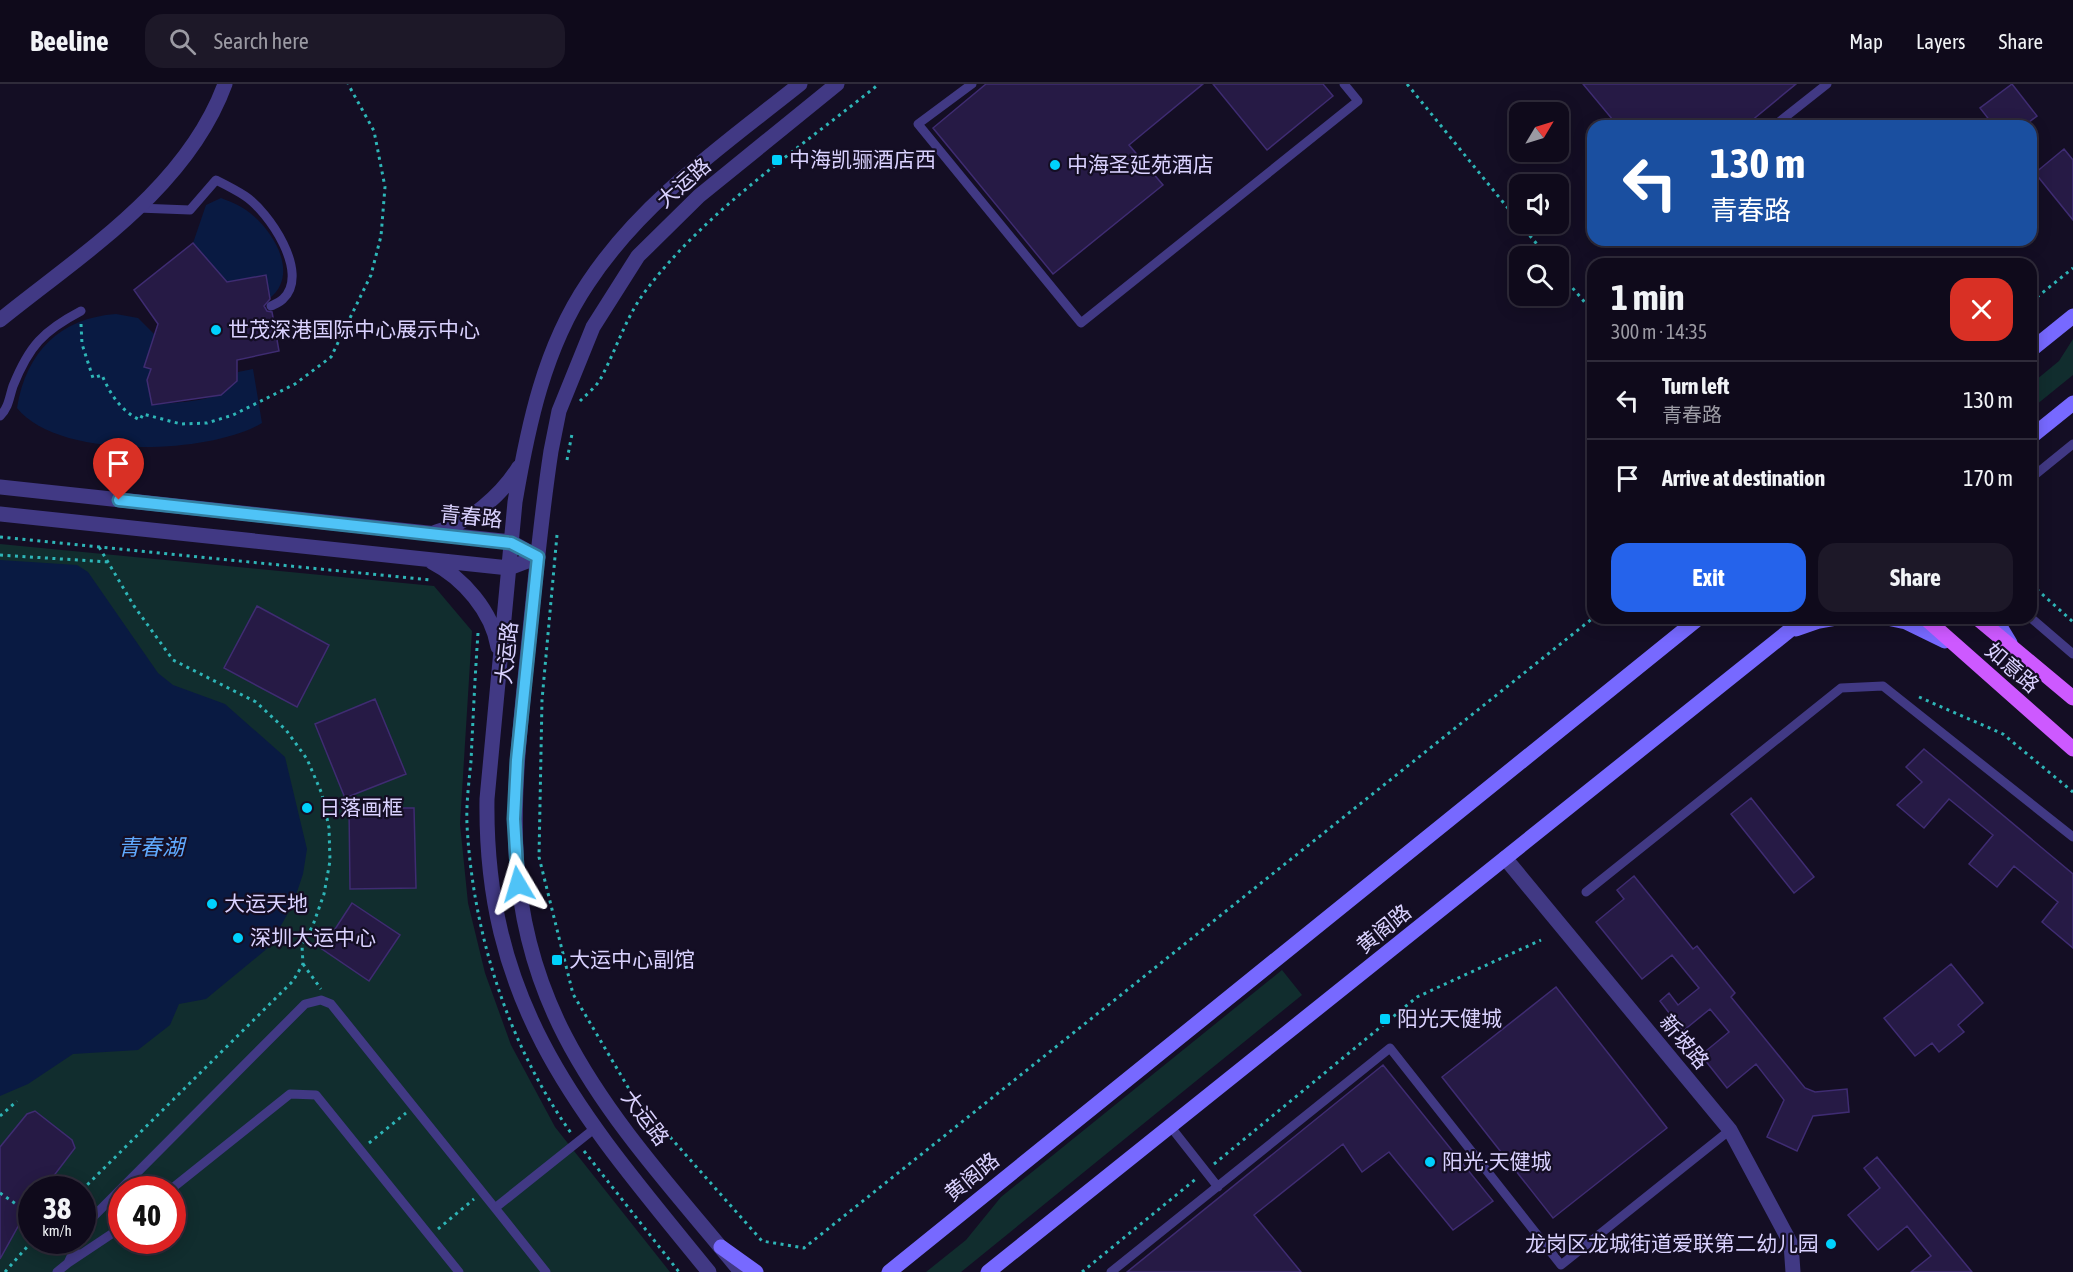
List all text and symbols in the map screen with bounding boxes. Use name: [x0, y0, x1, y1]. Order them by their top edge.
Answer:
search box: [145, 14, 565, 68]
text: Beeline: [30, 25, 109, 57]
icon: search: [166, 25, 199, 58]
text: Search here: [214, 28, 309, 54]
text: Map: [1849, 29, 1883, 53]
text: Layers: [1916, 29, 1966, 53]
text: Share: [1999, 29, 2043, 53]
north arrow: [1509, 102, 1569, 162]
map controls: [1509, 102, 1569, 306]
text: 130 m: [1710, 139, 1805, 187]
icon: left: [1611, 144, 1689, 222]
place label: 中海凯骊酒店西: [789, 147, 936, 171]
place label: 中海圣延苑酒店: [1067, 152, 1214, 176]
street label: 大运路: [652, 153, 715, 212]
marker: 中海凯骊酒店西: [770, 153, 784, 167]
marker: 中海圣延苑酒店: [1048, 158, 1062, 172]
button: sound: [1509, 174, 1569, 234]
text: 青春路: [1710, 195, 1791, 226]
button: search: [1509, 246, 1569, 306]
text: 1 min: [1611, 276, 1685, 318]
button: close: [1950, 278, 2013, 341]
place label: 世茂深港国际中心展示中心: [228, 317, 480, 341]
text: 300 m · 14:35: [1611, 320, 1707, 343]
marker: 世茂深港国际中心展示中心: [209, 323, 223, 337]
text: Turn left: [1662, 373, 1729, 399]
icon: left: [1611, 384, 1644, 417]
text: 130 m: [1963, 387, 2013, 413]
text: 青春路: [1662, 403, 1722, 426]
pin: [93, 438, 144, 500]
icon: arrive: [102, 447, 135, 480]
icon: arrive: [1611, 462, 1644, 495]
text: Arrive at destination: [1662, 465, 1825, 491]
text: 170 m: [1963, 465, 2013, 491]
street label: 青春路: [439, 501, 504, 531]
button: Exit: [1611, 543, 1806, 612]
button: Share: [1818, 543, 2013, 612]
street label: 大运路: [491, 620, 521, 685]
street label: 如意路: [1981, 638, 2044, 697]
place label: 日落画框: [319, 795, 403, 819]
marker: 日落画框: [300, 801, 314, 815]
water label: 青春湖: [118, 834, 187, 860]
position arrow: [486, 852, 550, 916]
place label: 大运天地: [224, 891, 308, 915]
marker: 大运天地: [205, 897, 219, 911]
street label: 黄阁路: [1351, 899, 1415, 957]
place label: 深圳大运中心: [250, 925, 376, 949]
marker: 深圳大运中心: [231, 931, 245, 945]
place label: 大运中心副馆: [569, 947, 695, 971]
marker: 大运中心副馆: [550, 953, 564, 967]
place label: 阳光天健城: [1397, 1006, 1502, 1030]
street label: 新坡路: [1655, 1010, 1714, 1073]
marker: 阳光天健城: [1378, 1012, 1392, 1026]
street label: 大运路: [617, 1085, 674, 1150]
street label: 黄阁路: [939, 1147, 1003, 1205]
place label: 阳光·天健城: [1442, 1149, 1552, 1173]
marker: 阳光·天健城: [1423, 1155, 1437, 1169]
speed limit sign: 40: [108, 1176, 186, 1254]
text: 38: [43, 1191, 71, 1225]
text: km/h: [42, 1222, 72, 1239]
place label: 龙岗区龙城街道爱联第二幼儿园: [1525, 1231, 1819, 1255]
marker: 龙岗区龙城街道爱联第二幼儿园: [1824, 1237, 1838, 1251]

